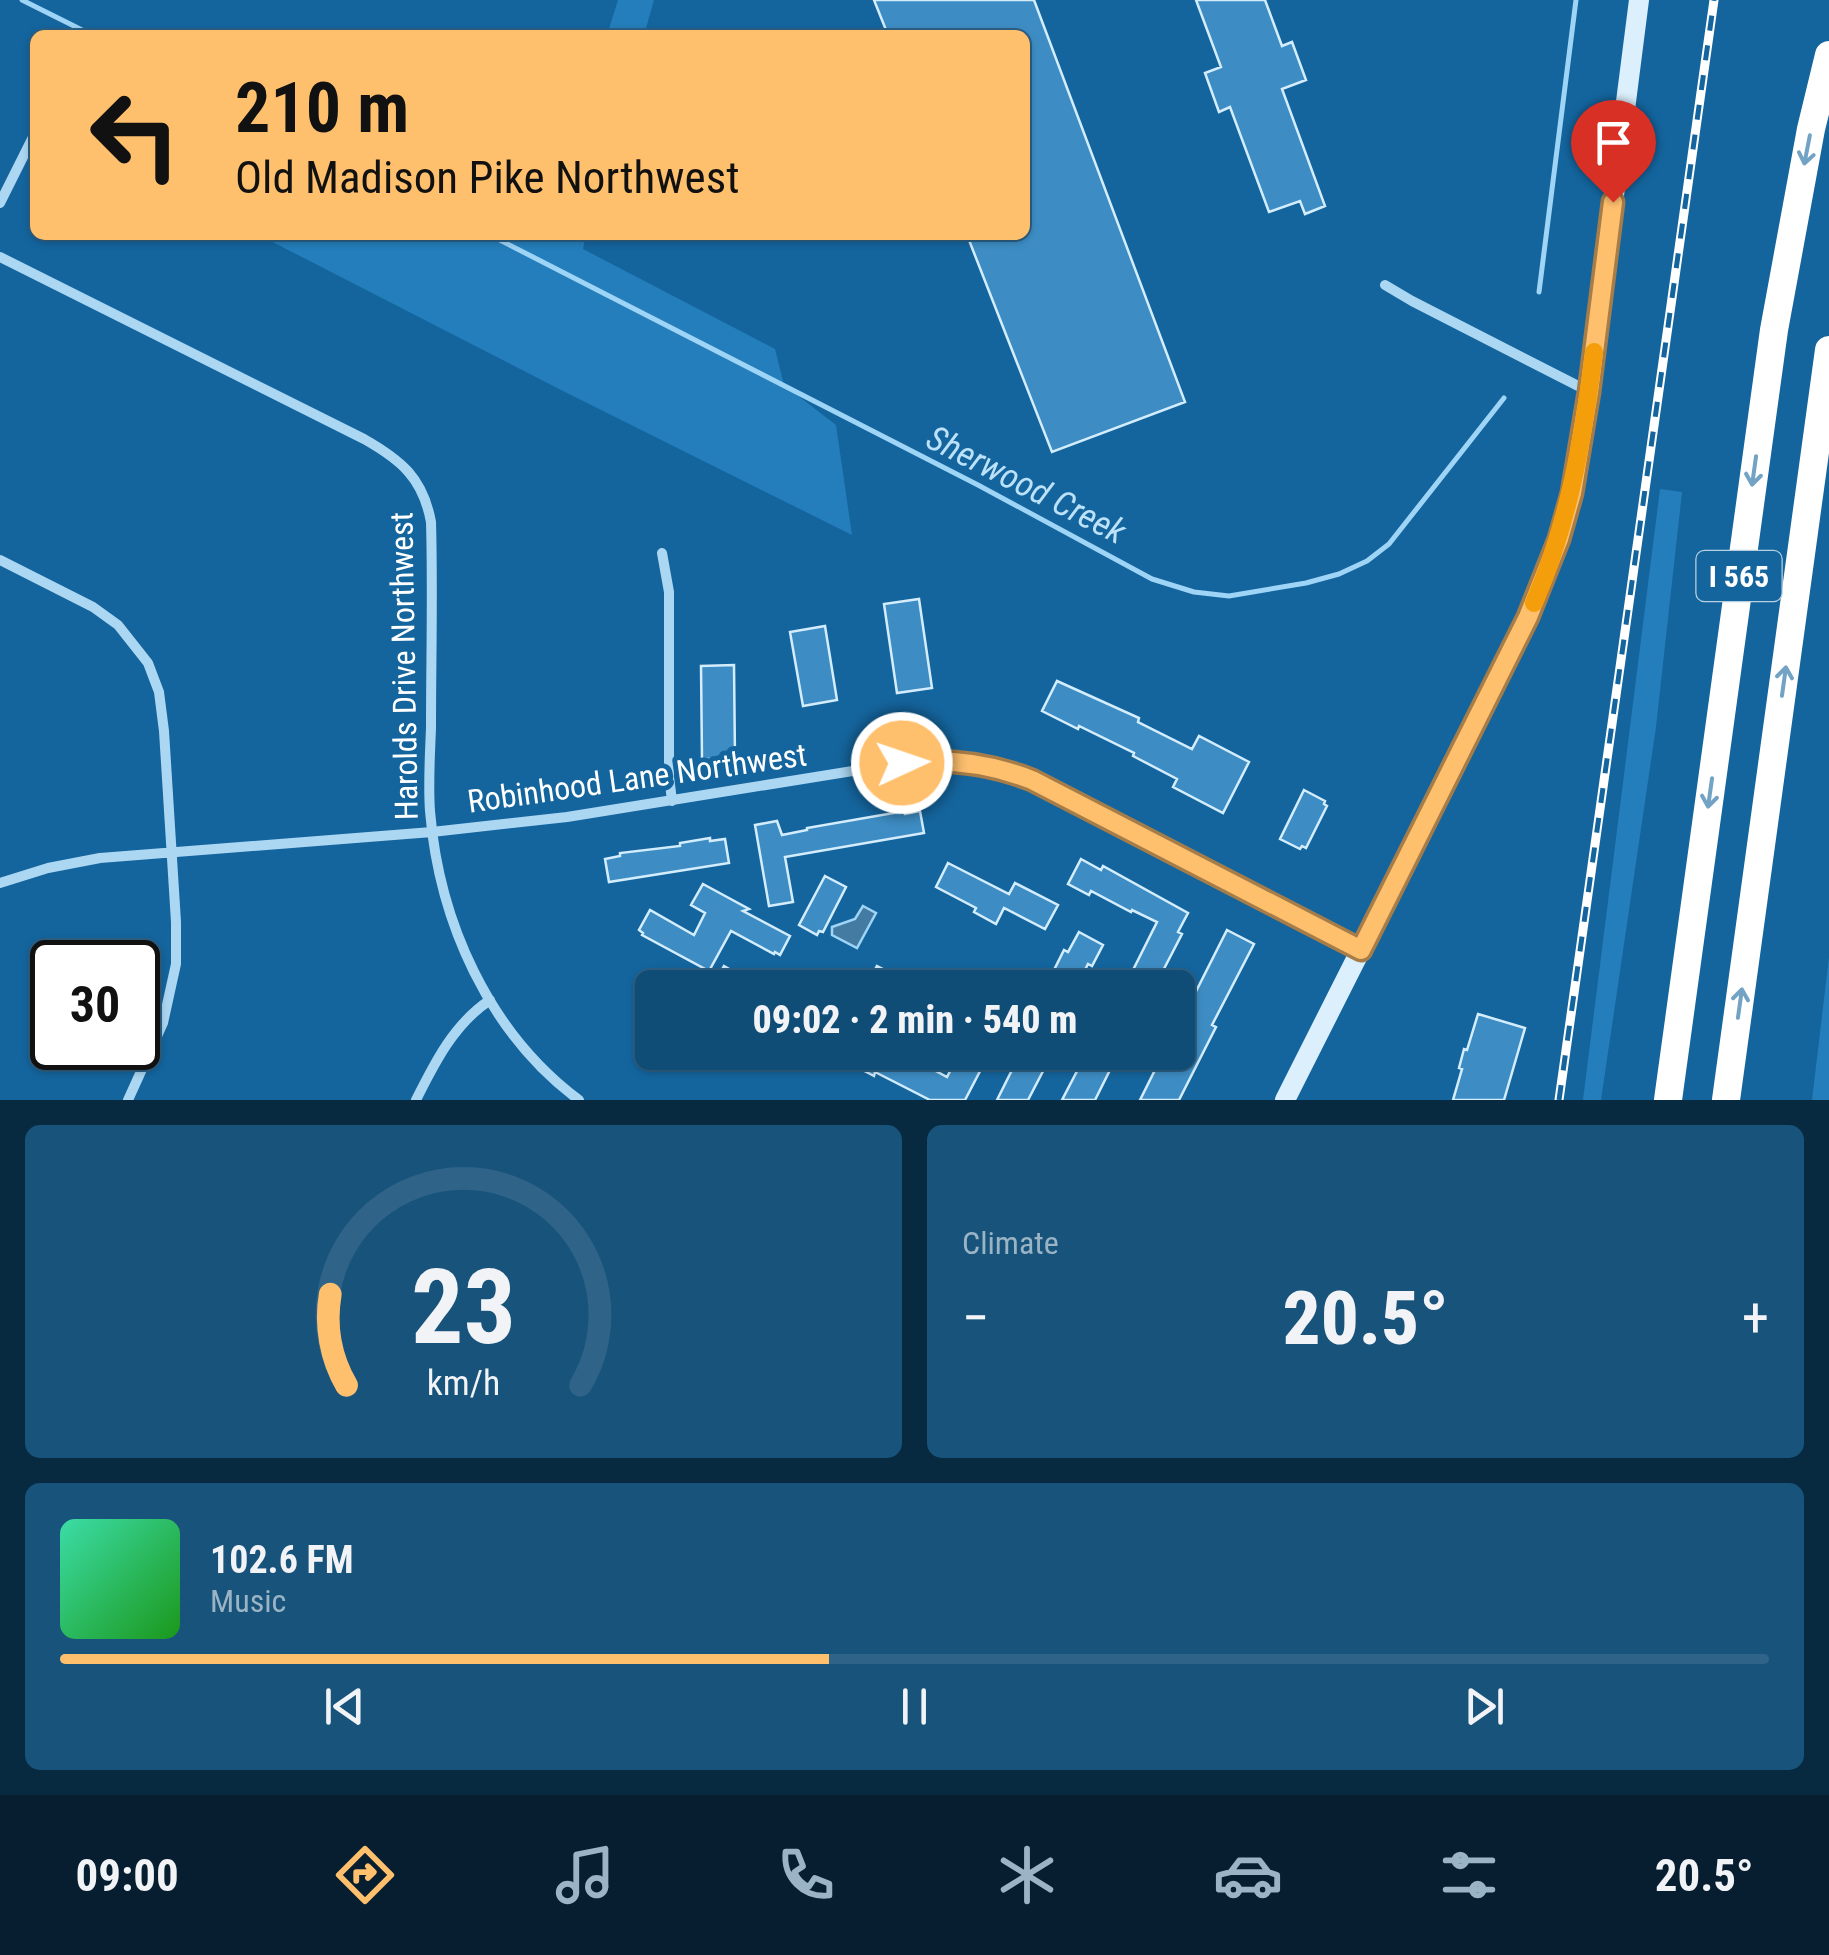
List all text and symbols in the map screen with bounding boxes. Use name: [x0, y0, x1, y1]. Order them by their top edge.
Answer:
text: 210 m: [235, 67, 409, 149]
icon: left: [70, 70, 200, 200]
pin: [1571, 100, 1656, 203]
icon: arrive: [1586, 115, 1641, 170]
one-way arrow: [1797, 134, 1816, 166]
text: Old Madison Pike Northwest: [235, 151, 740, 204]
water label: Sherwood Creek: [920, 417, 1133, 553]
one-way arrow: [1745, 454, 1763, 487]
street label: Harolds Drive Northwest: [382, 512, 426, 820]
road number: I 565: [1696, 551, 1782, 601]
one-way arrow: [1775, 666, 1794, 698]
position arrow: [850, 711, 954, 815]
street label: Robinhood Lane Northwest: [465, 735, 809, 821]
one-way arrow: [1700, 776, 1718, 809]
speed limit sign: 30: [30, 940, 160, 1070]
one-way arrow: [1731, 988, 1749, 1020]
text: 09:02 · 2 min · 540 m: [753, 998, 1077, 1042]
text: Climate: [962, 1224, 1059, 1262]
text: 23: [411, 1247, 516, 1368]
text: 20.5°: [1283, 1274, 1449, 1362]
text: −: [962, 1286, 990, 1350]
text: +: [1742, 1286, 1769, 1350]
text: km/h: [427, 1362, 500, 1404]
text: 102.6 FM: [210, 1538, 354, 1582]
text: Music: [210, 1582, 286, 1620]
icon: previous: [317, 1679, 372, 1734]
icon: pause: [887, 1679, 942, 1734]
icon: next: [1457, 1679, 1512, 1734]
icon: directions: [330, 1840, 400, 1910]
icon: music: [550, 1840, 620, 1910]
icon: phone: [771, 1840, 841, 1910]
icon: climate: [992, 1840, 1062, 1910]
icon: car: [1213, 1840, 1283, 1910]
icon: filters: [1434, 1840, 1504, 1910]
text: 09:00: [75, 1849, 179, 1902]
text: 20.5°: [1655, 1849, 1754, 1902]

